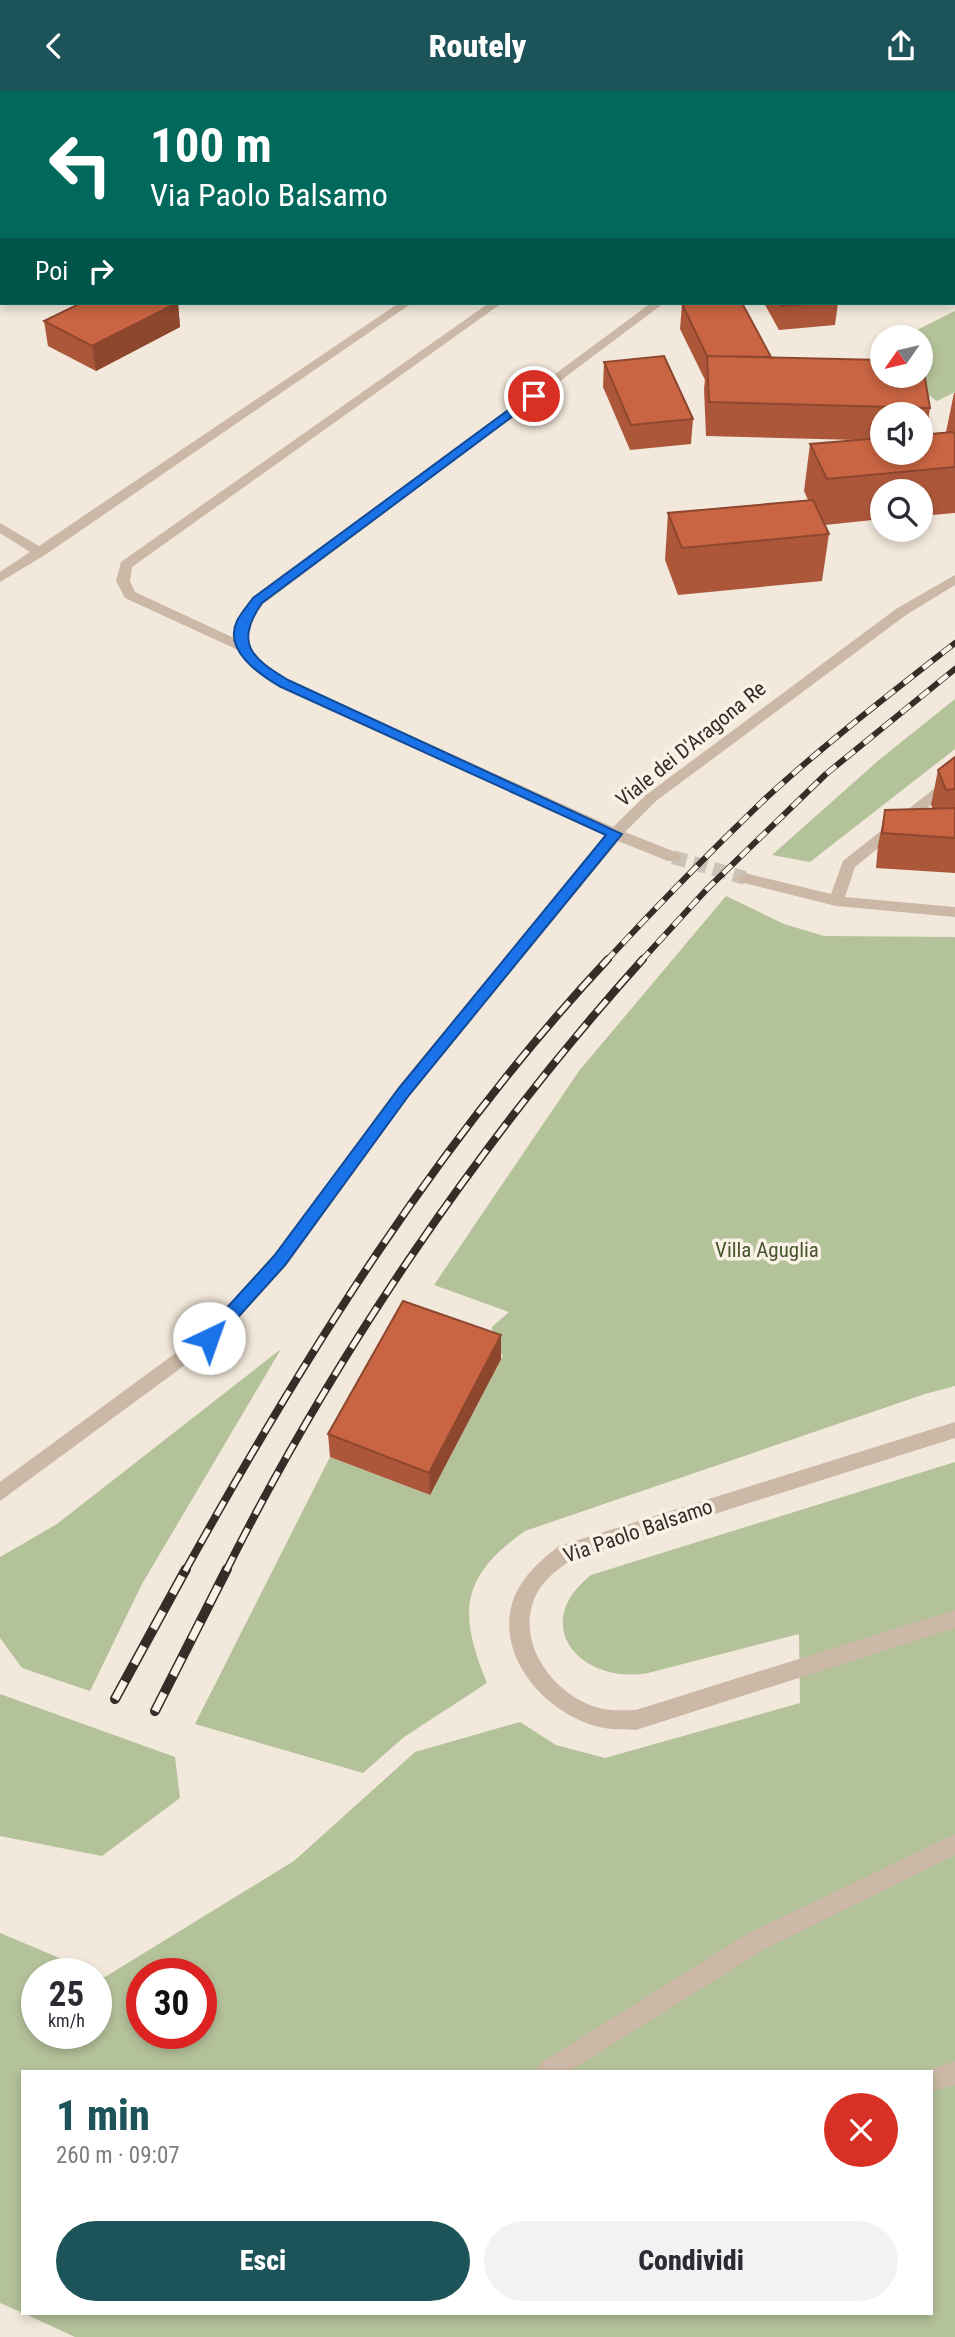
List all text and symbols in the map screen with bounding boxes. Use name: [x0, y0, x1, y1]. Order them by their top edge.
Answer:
icon: back: [35, 27, 73, 65]
text: Routely: [429, 27, 526, 65]
icon: share: [882, 27, 920, 65]
text: 100 m: [150, 117, 272, 174]
icon: left: [35, 119, 126, 210]
text: Via Paolo Balsamo: [150, 176, 388, 214]
icon: right: [82, 252, 120, 290]
text: Poi: [35, 256, 68, 286]
north arrow: [870, 325, 933, 389]
map controls: [870, 325, 933, 542]
pin: [504, 366, 564, 426]
icon: arrive: [515, 377, 553, 415]
button: sound: [870, 402, 933, 465]
button: search: [870, 479, 933, 542]
street label: Viale dei D'Aragona Re: [611, 676, 771, 812]
park label: Villa Aguglia: [715, 1238, 819, 1262]
position arrow: [172, 1301, 246, 1375]
street label: Via Paolo Balsamo: [560, 1494, 716, 1568]
speed limit sign: 30: [126, 1958, 217, 2049]
text: 25: [49, 1974, 84, 2015]
text: km/h: [48, 2010, 85, 2031]
text: 1 min: [56, 2091, 150, 2140]
button: close: [824, 2093, 898, 2167]
text: 260 m · 09:07: [56, 2142, 180, 2169]
button: Esci: [56, 2221, 470, 2301]
button: Condividi: [484, 2221, 898, 2301]

